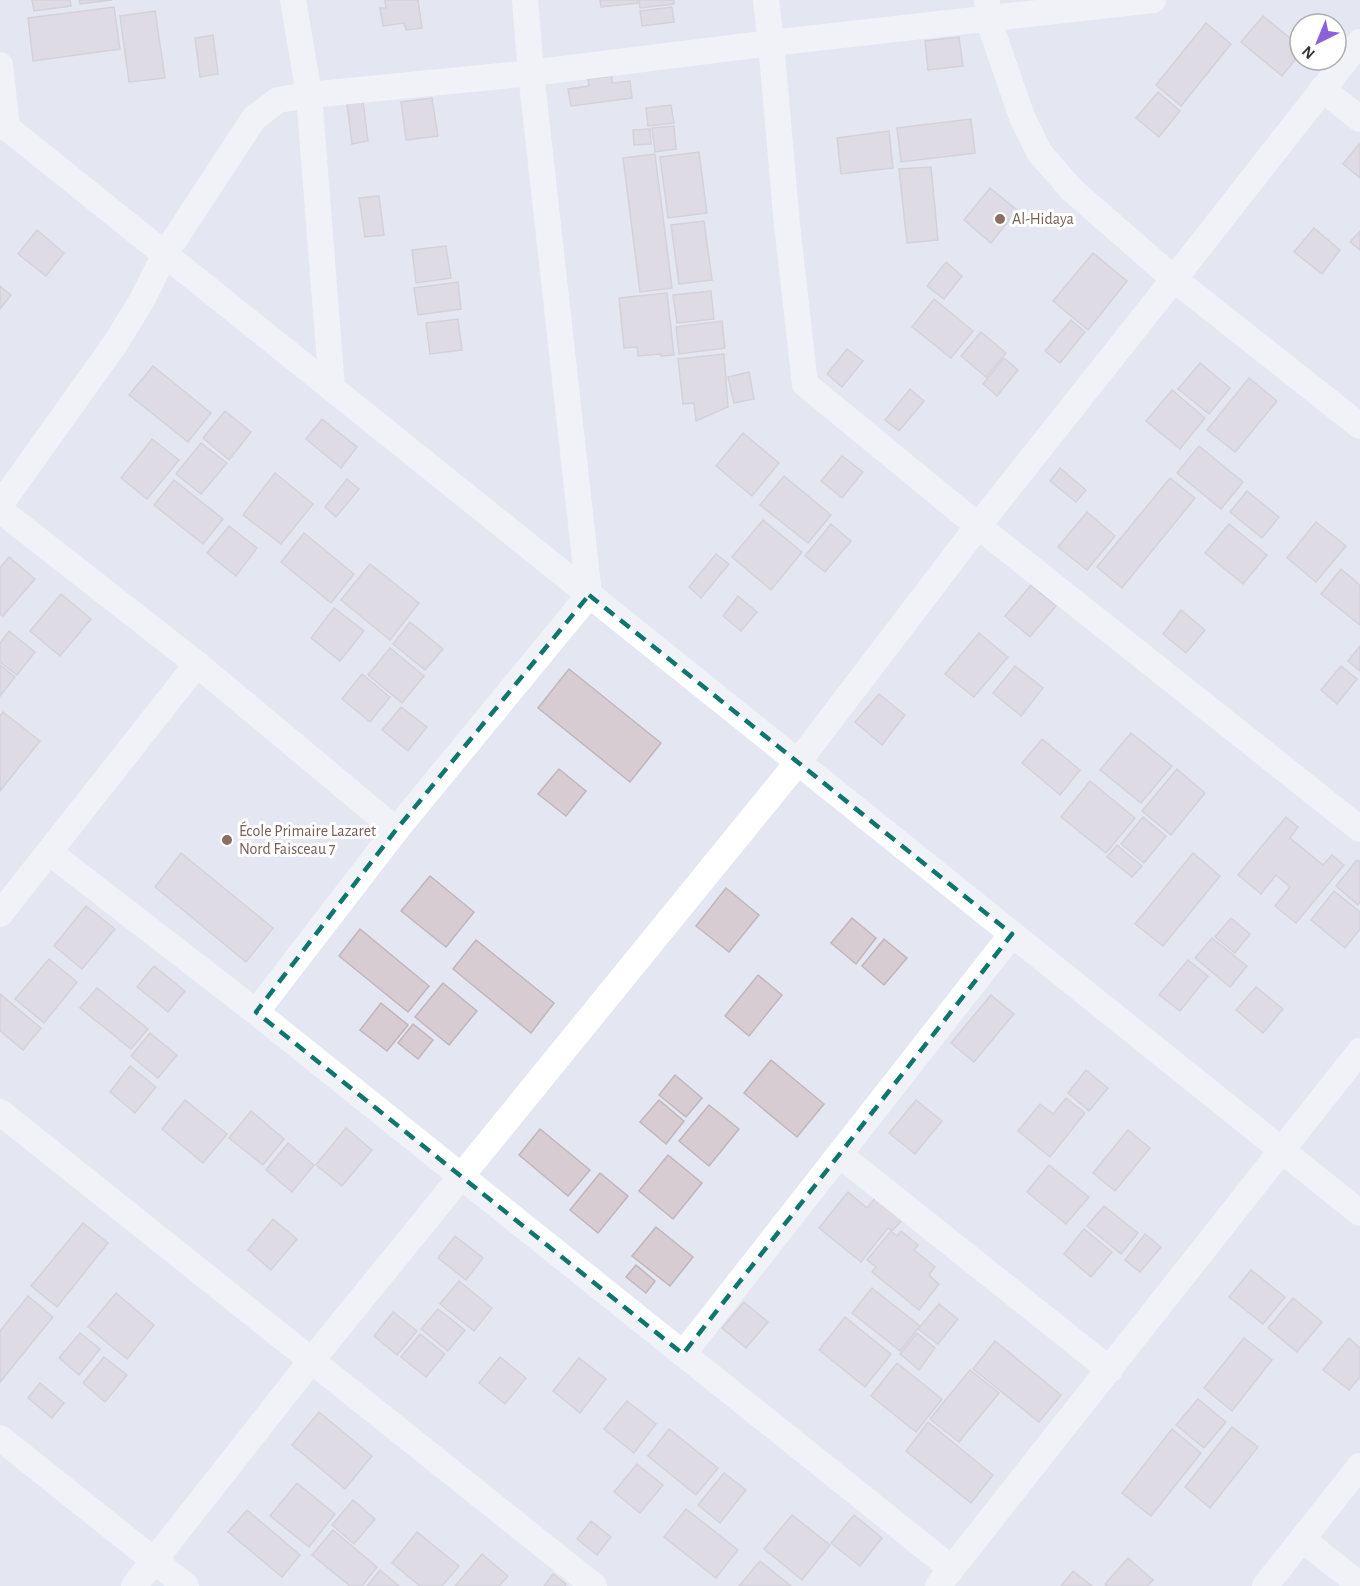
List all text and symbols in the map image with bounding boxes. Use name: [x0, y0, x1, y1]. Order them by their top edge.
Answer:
north arrow: [1288, 12, 1348, 72]
text: N: [1299, 43, 1318, 62]
place label: Al-Hidaya: [1012, 211, 1074, 228]
marker: Al-Hidaya: [993, 212, 1007, 226]
place label: École Primaire Lazaret Nord Faisceau 7: [239, 821, 376, 857]
marker: École Primaire Lazaret Nord Faisceau 7: [220, 833, 234, 847]

